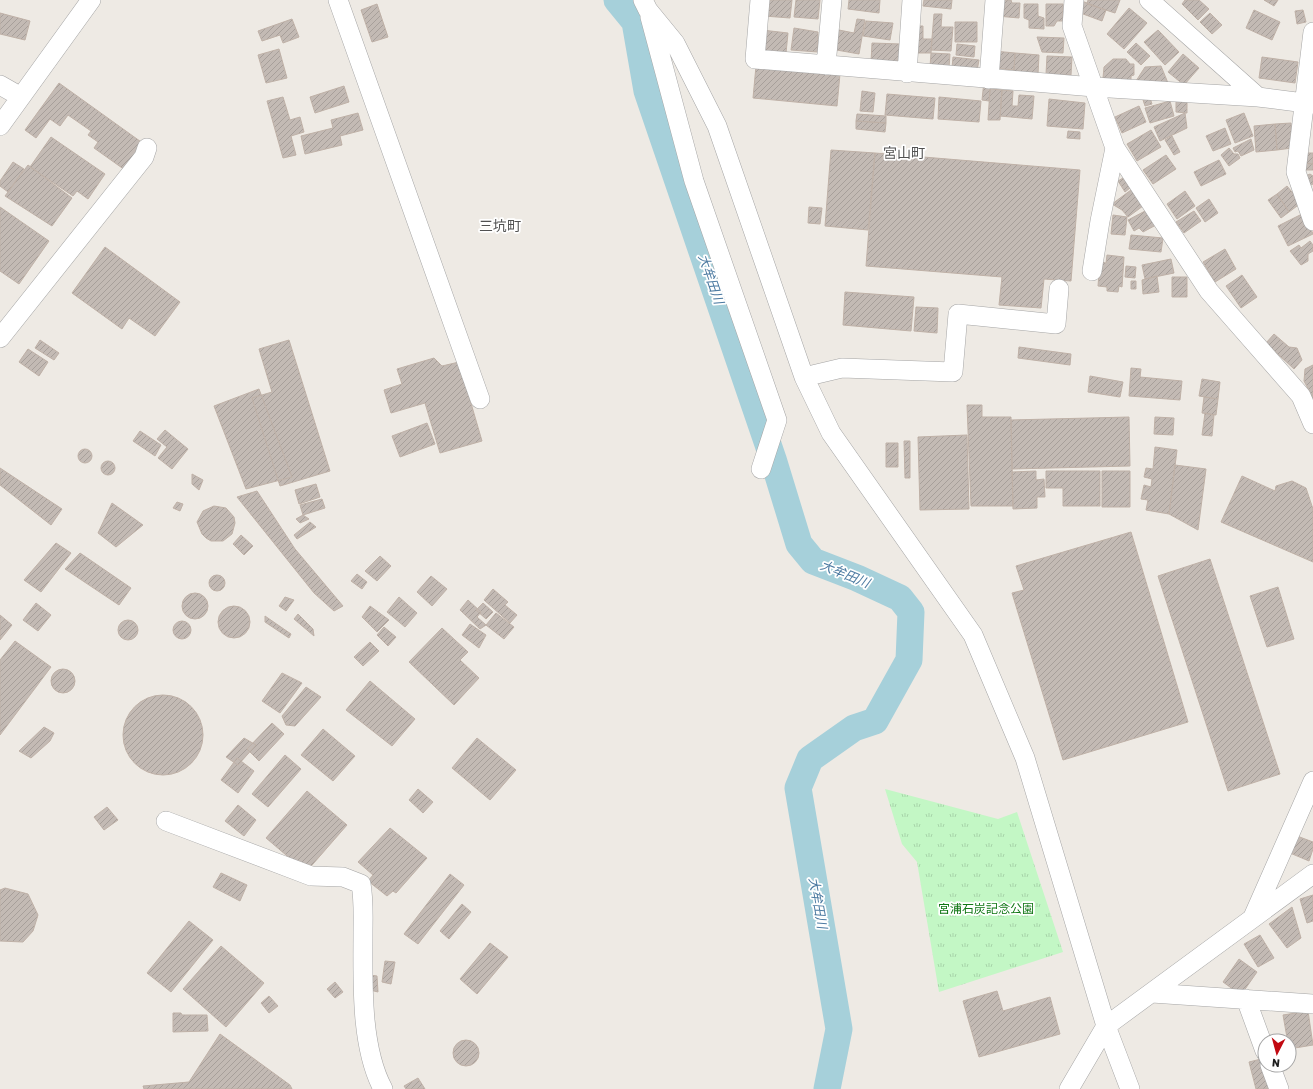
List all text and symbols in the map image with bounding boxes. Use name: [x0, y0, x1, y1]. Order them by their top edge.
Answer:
district label: 宮山町: [883, 145, 925, 162]
district label: 三坑町: [479, 218, 521, 235]
water label: 大牟田川: [695, 252, 727, 308]
water label: 大牟田川: [818, 557, 874, 591]
water label: 大牟田川: [806, 876, 830, 932]
park label: 宮浦石炭記念公園: [938, 902, 1034, 916]
north arrow: [1257, 1033, 1297, 1073]
text: N: [1271, 1056, 1281, 1069]

